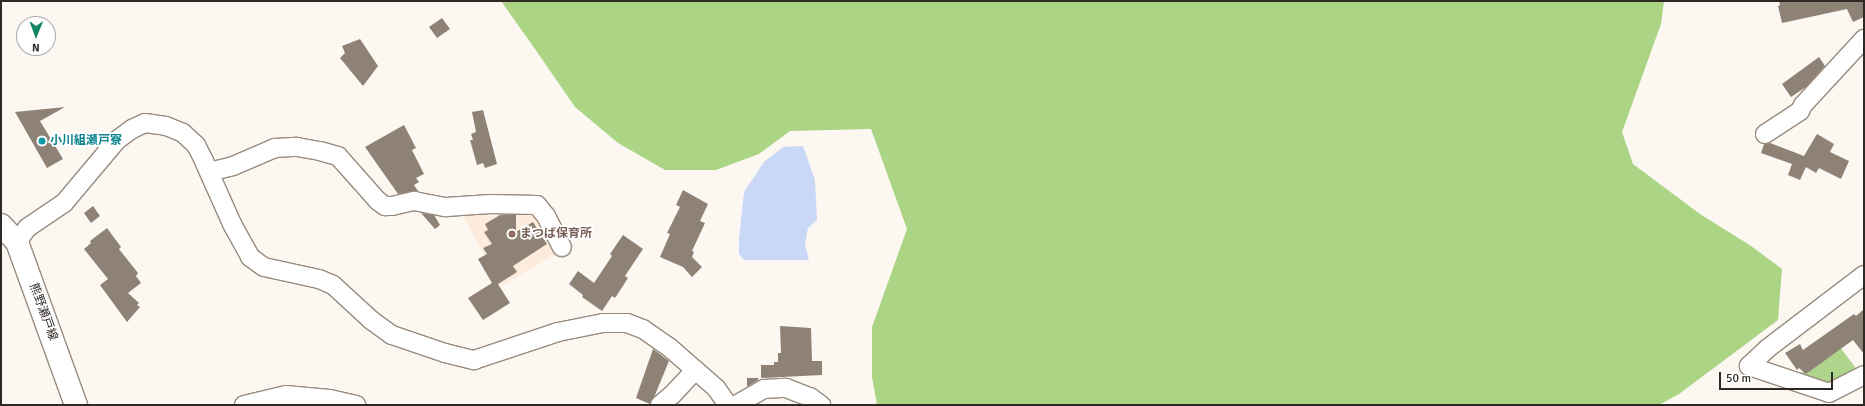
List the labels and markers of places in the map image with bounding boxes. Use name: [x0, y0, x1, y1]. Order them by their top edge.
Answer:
place label: 小川組瀬戸寮: [50, 134, 122, 148]
marker: 小川組瀬戸寮: [37, 136, 47, 146]
place label: まつば保育所: [520, 227, 592, 241]
marker: まつば保育所: [507, 229, 517, 239]

